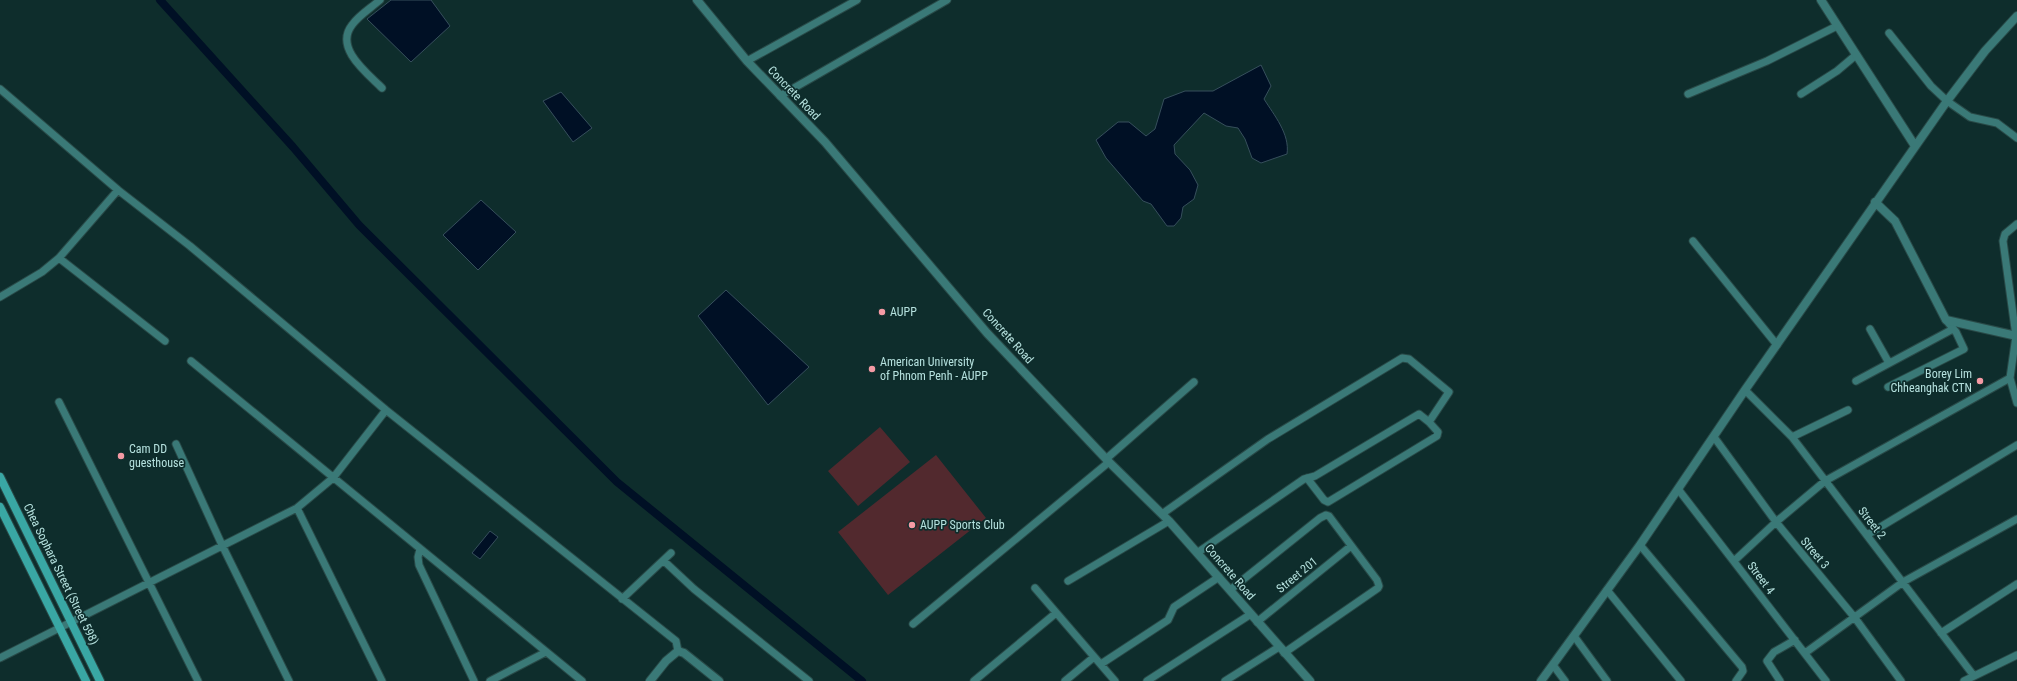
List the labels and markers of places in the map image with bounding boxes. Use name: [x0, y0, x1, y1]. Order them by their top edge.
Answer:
place label: AUPP: [890, 305, 917, 319]
marker: AUPP: [877, 307, 887, 317]
place label: American University of Phnom Penh - AUPP: [880, 355, 988, 383]
marker: American University of Phnom Penh - AUPP: [867, 364, 877, 374]
place label: Borey Lim Chheanghak CTN: [1890, 367, 1972, 395]
marker: Borey Lim Chheanghak CTN: [1975, 376, 1985, 386]
place label: Cam DD guesthouse: [129, 442, 184, 470]
marker: Cam DD guesthouse: [116, 451, 126, 461]
place label: AUPP Sports Club: [920, 518, 1005, 532]
marker: AUPP Sports Club: [907, 520, 917, 530]

